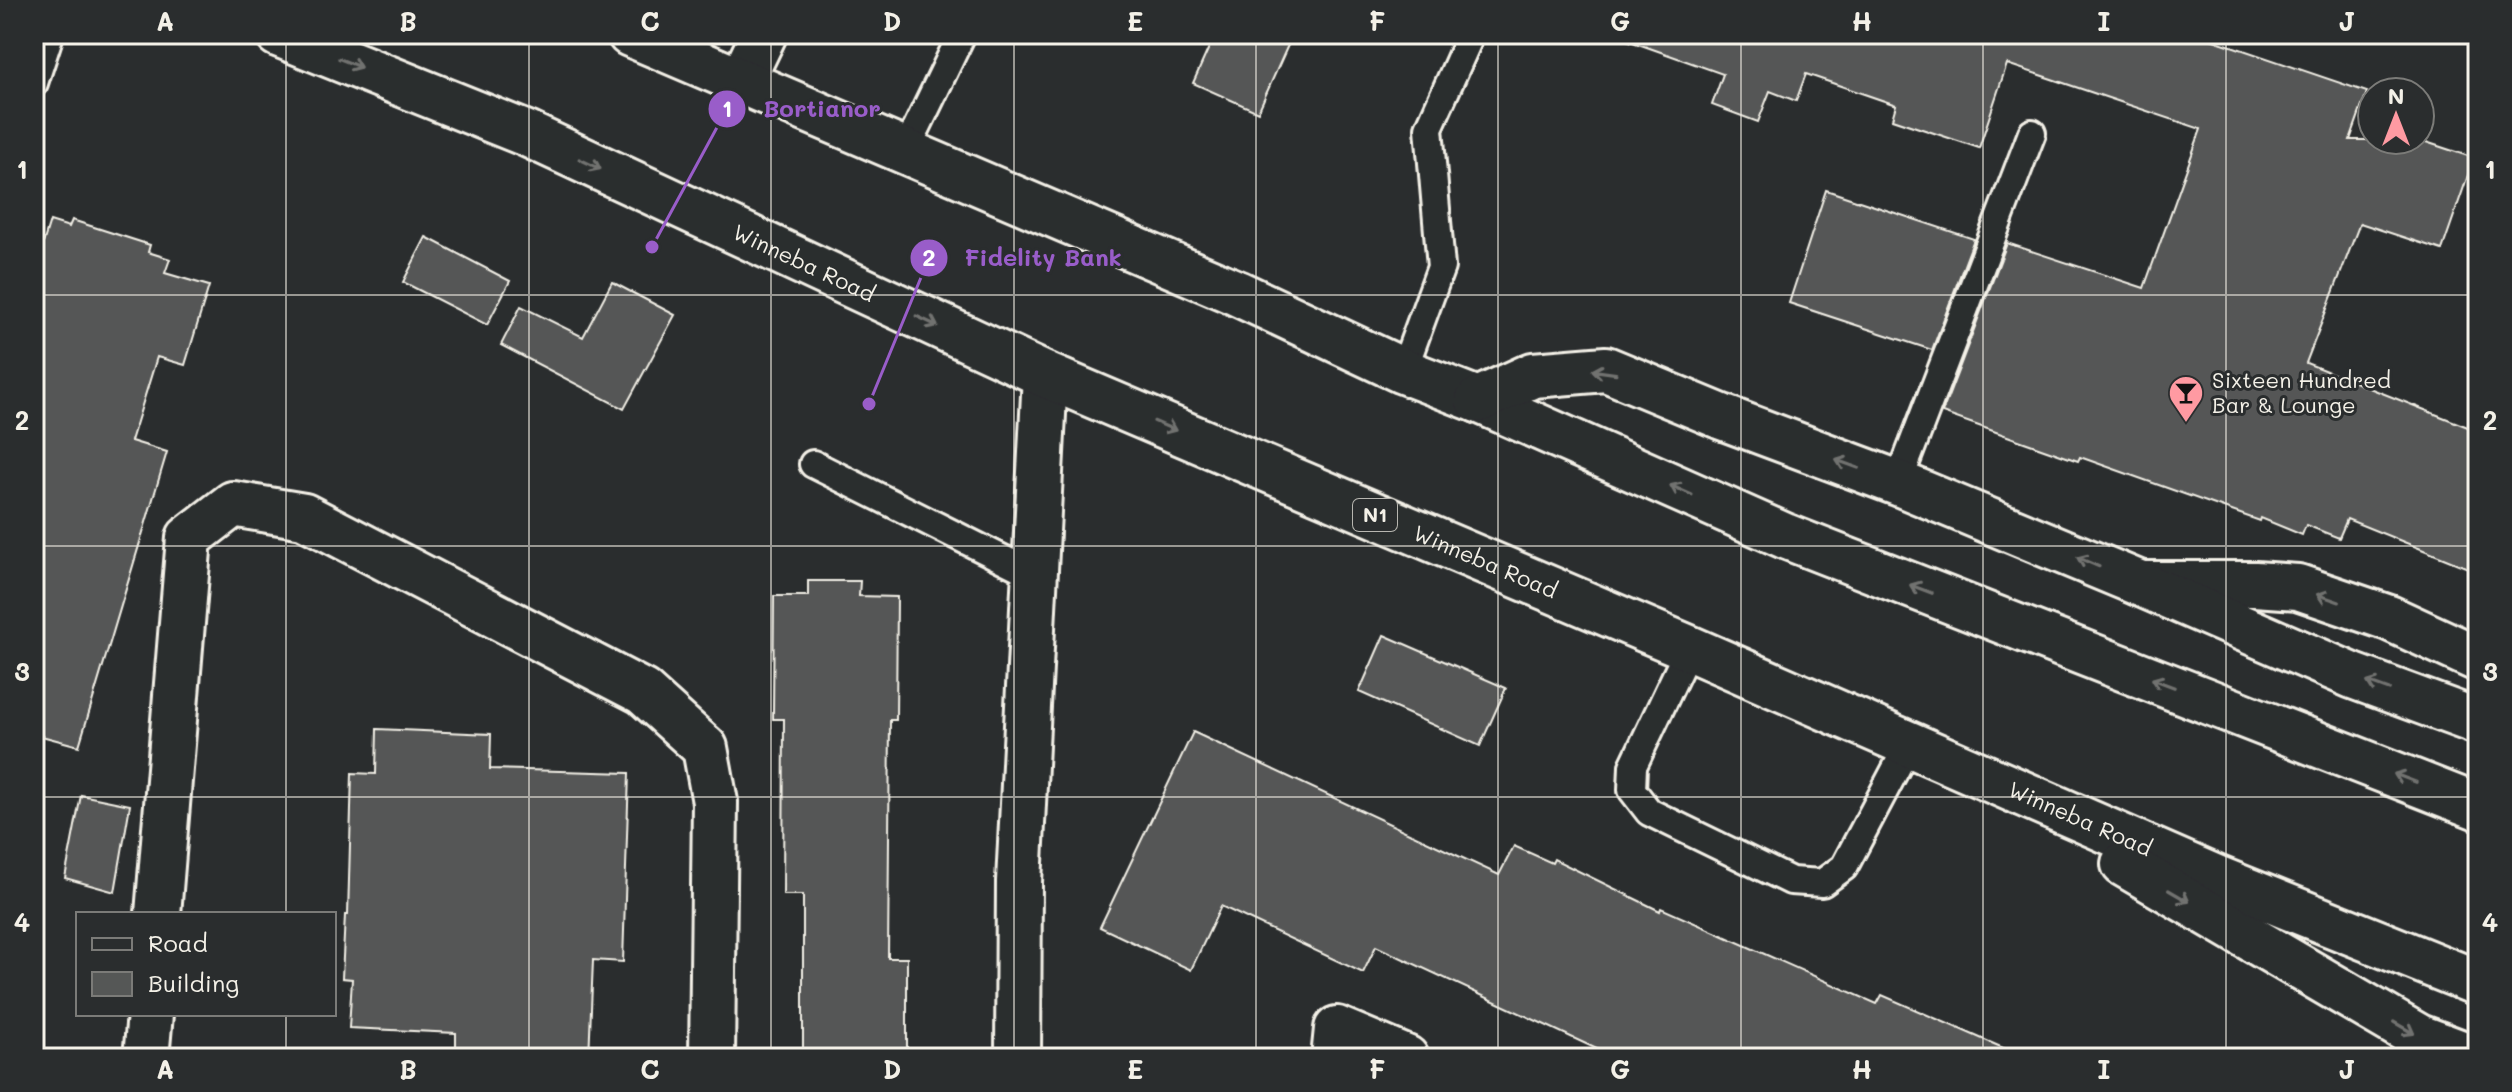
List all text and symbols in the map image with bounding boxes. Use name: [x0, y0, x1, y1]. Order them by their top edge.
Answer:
text: A: [156, 4, 174, 38]
text: B: [399, 4, 417, 38]
text: C: [640, 4, 660, 38]
text: D: [883, 4, 901, 38]
text: E: [1127, 4, 1143, 38]
text: F: [1369, 4, 1385, 38]
text: G: [1610, 4, 1630, 38]
text: H: [1852, 4, 1872, 38]
text: I: [2097, 4, 2111, 38]
text: J: [2338, 4, 2356, 38]
one-way arrow: [337, 57, 362, 71]
north arrow: [2356, 76, 2436, 156]
text: N: [2388, 81, 2404, 110]
callout: Bortianor: [707, 85, 896, 133]
text: 1: [722, 92, 732, 123]
text: Bortianor: [763, 92, 881, 123]
text: 1: [16, 152, 28, 186]
text: 1: [2484, 152, 2496, 186]
one-way arrow: [578, 157, 602, 172]
street label: Winneba Road: [729, 217, 880, 308]
callout: Fidelity Bank: [909, 234, 1138, 282]
text: 2: [922, 241, 936, 272]
text: Fidelity Bank: [964, 241, 1122, 272]
one-way arrow: [915, 314, 939, 329]
one-way arrow: [1592, 364, 1618, 379]
place label: Sixteen Hundred Bar & Lounge: [2212, 365, 2391, 419]
bar icon: Sixteen Hundred Bar & Lounge: [2167, 374, 2205, 424]
text: 2: [15, 403, 29, 437]
text: 2: [2483, 403, 2497, 437]
one-way arrow: [1152, 420, 1177, 435]
one-way arrow: [1835, 456, 1860, 470]
one-way arrow: [1669, 481, 1694, 496]
road number: N1: [1353, 499, 1397, 531]
street label: Winneba Road: [1409, 518, 1562, 605]
one-way arrow: [2076, 553, 2101, 568]
one-way arrow: [1909, 581, 1934, 595]
one-way arrow: [2316, 589, 2341, 604]
text: 3: [14, 654, 30, 688]
text: 3: [2482, 654, 2498, 688]
one-way arrow: [2151, 675, 2176, 690]
one-way arrow: [2367, 678, 2391, 692]
one-way arrow: [2393, 770, 2418, 784]
street label: Winneba Road: [2004, 774, 2157, 862]
one-way arrow: [2167, 889, 2190, 905]
text: 4: [14, 905, 30, 939]
text: 4: [2482, 905, 2498, 939]
legend: [76, 912, 336, 1016]
text: Road: [148, 927, 208, 958]
text: Building: [148, 967, 239, 998]
one-way arrow: [2392, 1020, 2415, 1036]
text: A: [156, 1052, 174, 1086]
text: B: [399, 1052, 417, 1086]
text: C: [640, 1052, 660, 1086]
text: D: [883, 1052, 901, 1086]
text: E: [1127, 1052, 1143, 1086]
text: F: [1369, 1052, 1385, 1086]
text: G: [1610, 1052, 1630, 1086]
text: H: [1852, 1052, 1872, 1086]
text: I: [2097, 1052, 2111, 1086]
text: J: [2338, 1052, 2356, 1086]

